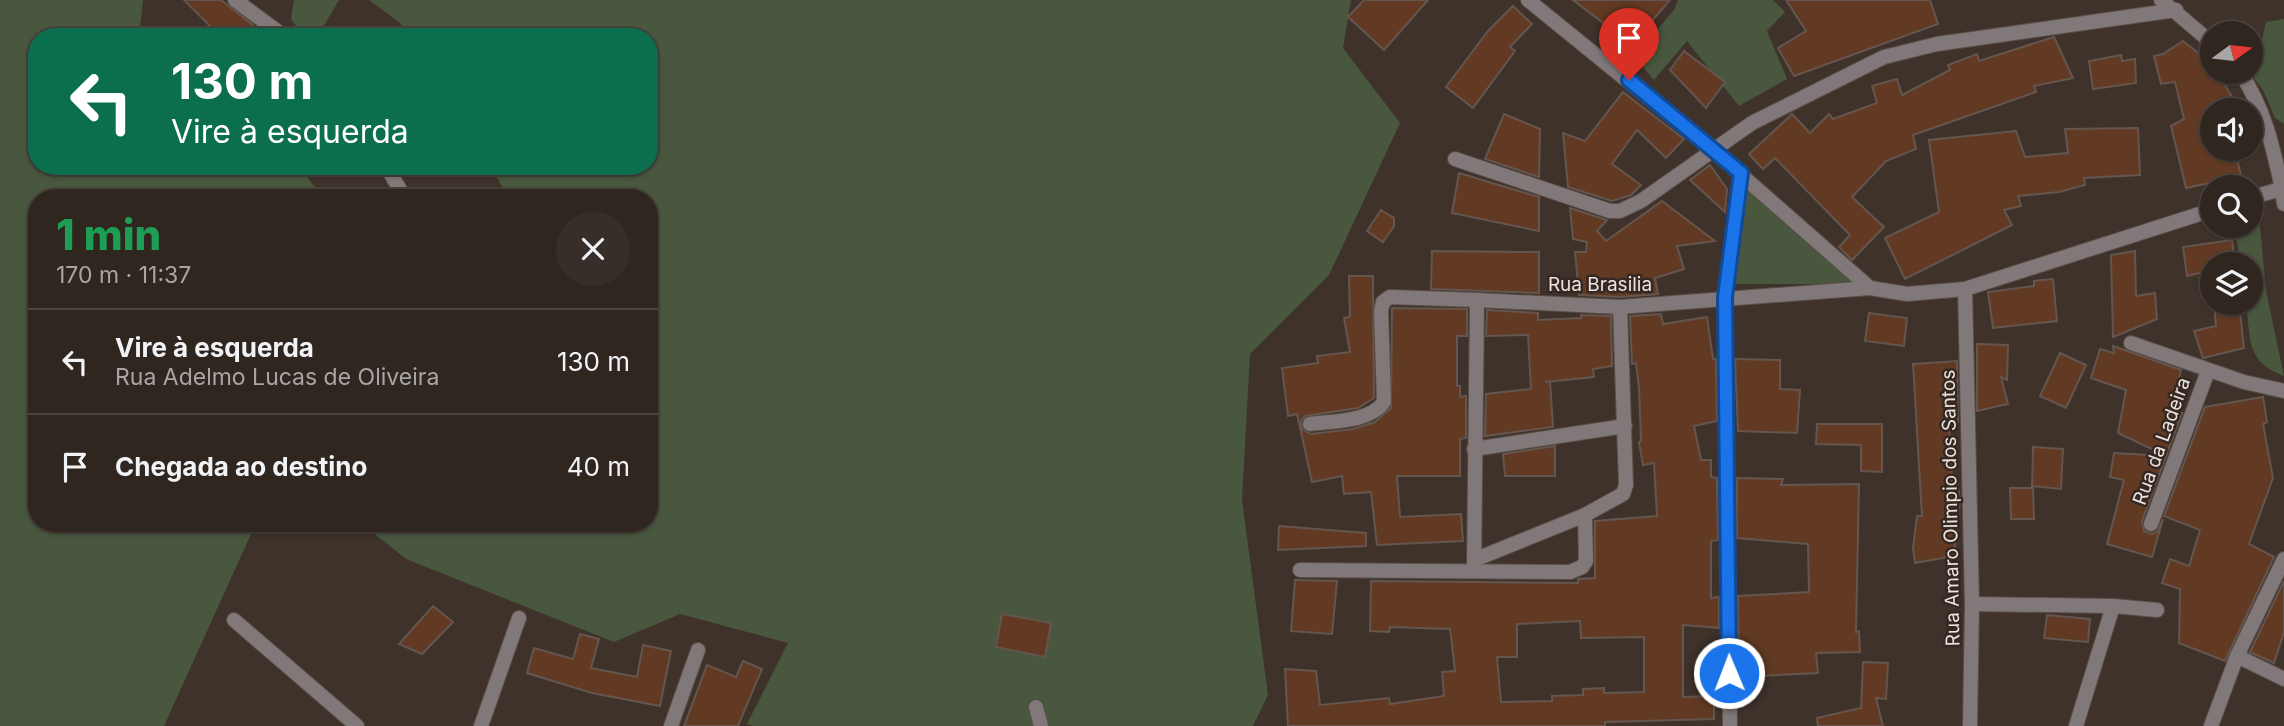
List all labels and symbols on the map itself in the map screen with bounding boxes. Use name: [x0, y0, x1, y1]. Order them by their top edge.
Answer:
pin: [1599, 8, 1659, 80]
north arrow: [2200, 21, 2263, 84]
street label: Rua Brasilia: [1548, 273, 1652, 296]
street label: Rua Amaro Olimpio dos Santos: [1937, 369, 1964, 647]
street label: Rua da Ladeira: [2128, 374, 2195, 508]
position arrow: [1692, 636, 1766, 710]

